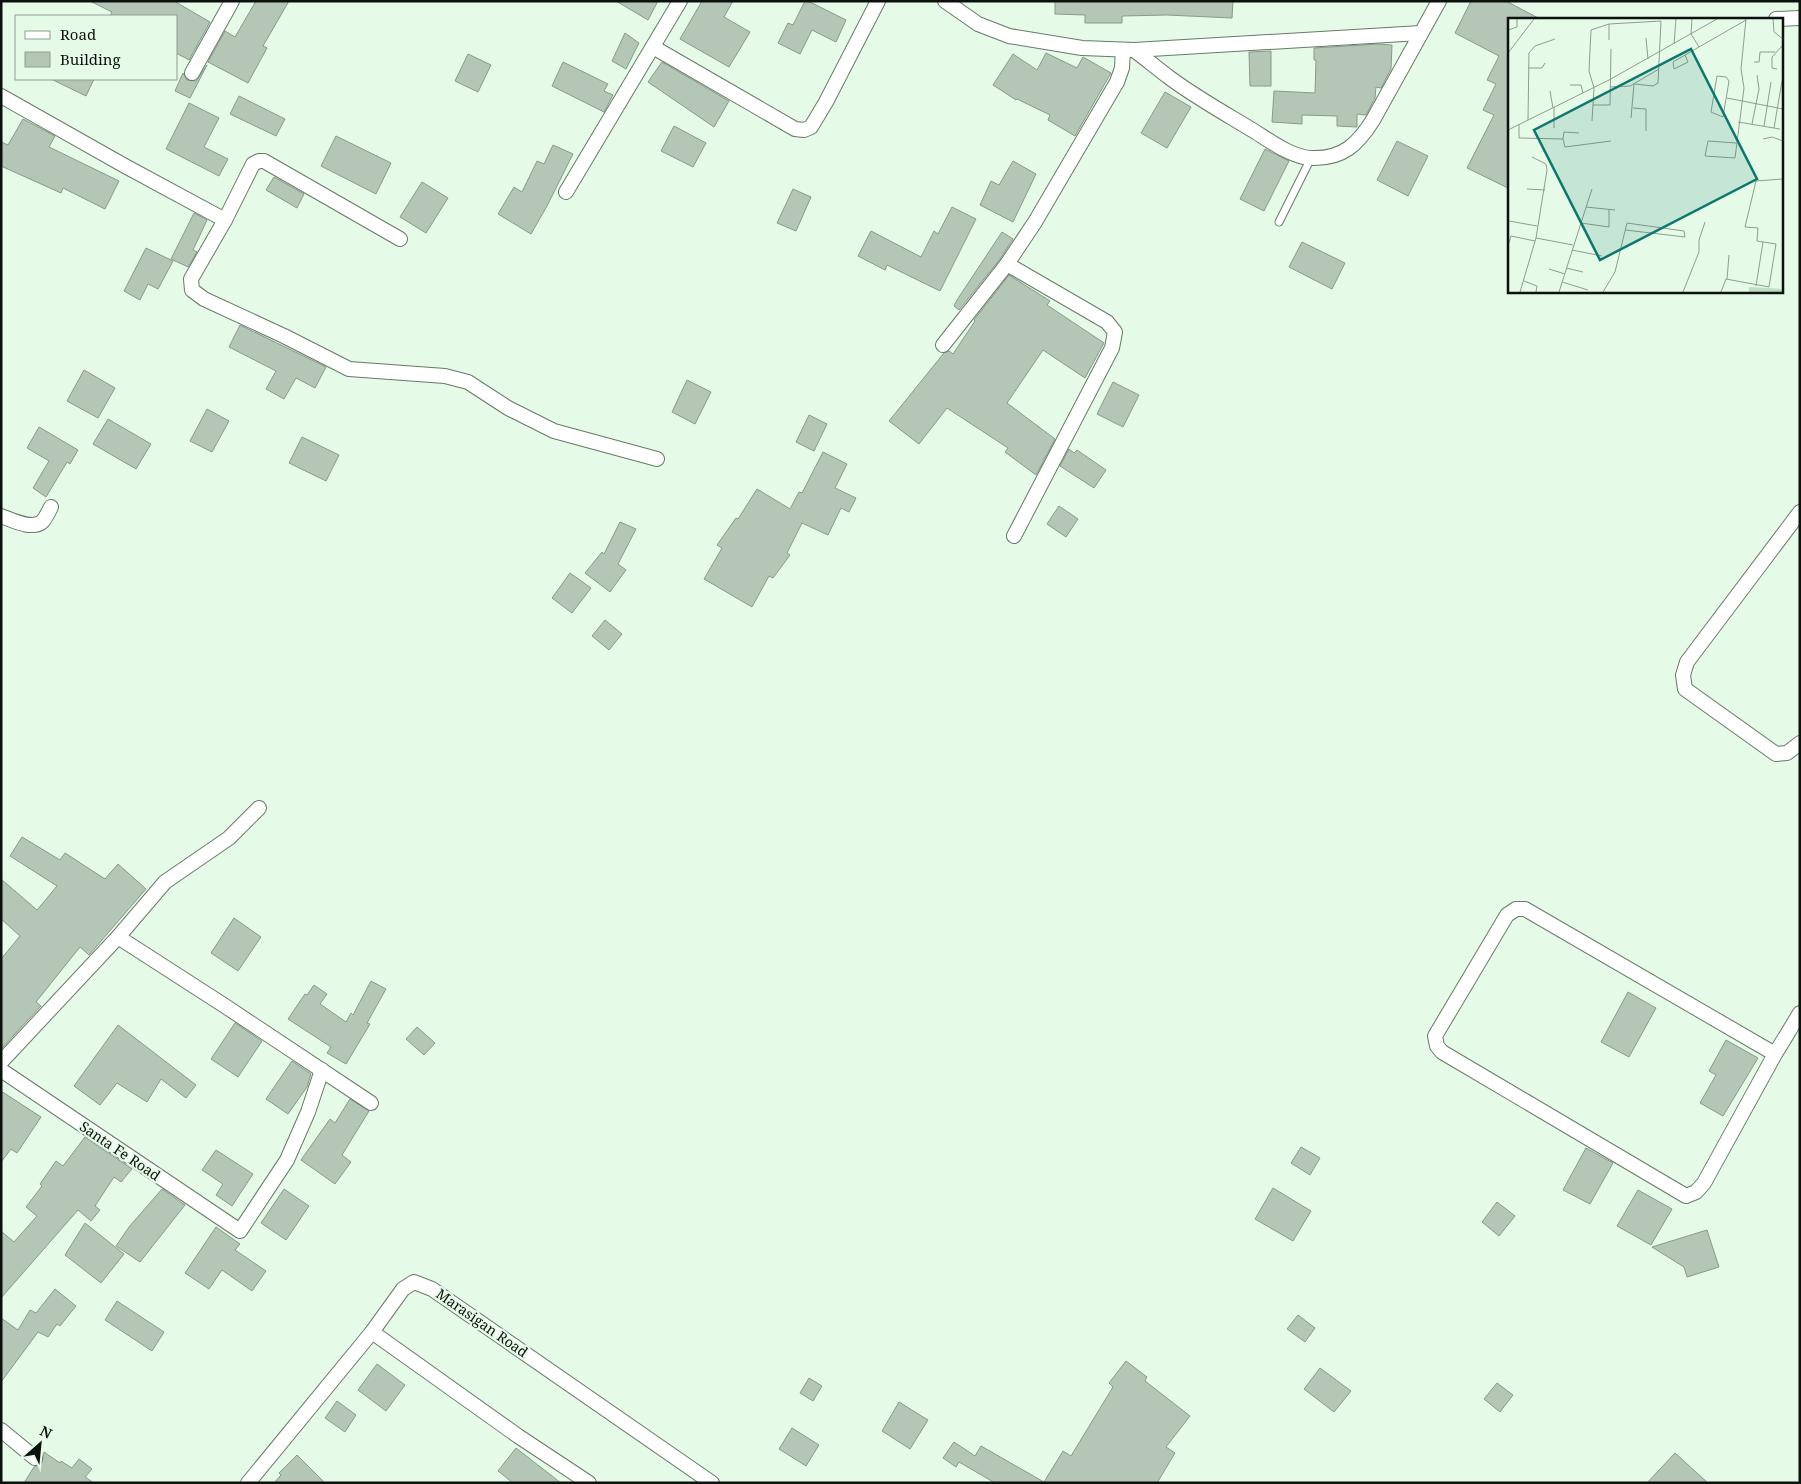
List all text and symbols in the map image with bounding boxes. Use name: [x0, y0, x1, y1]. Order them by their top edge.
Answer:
legend: [15, 15, 178, 80]
inset map: [1508, 18, 1784, 292]
text: Road: [60, 24, 96, 44]
text: Building: [60, 49, 121, 69]
street label: Santa Fe Road: [76, 1117, 165, 1185]
street label: Marasigan Road: [433, 1284, 532, 1362]
north arrow: [15, 1419, 65, 1469]
text: N: [37, 1421, 55, 1443]

